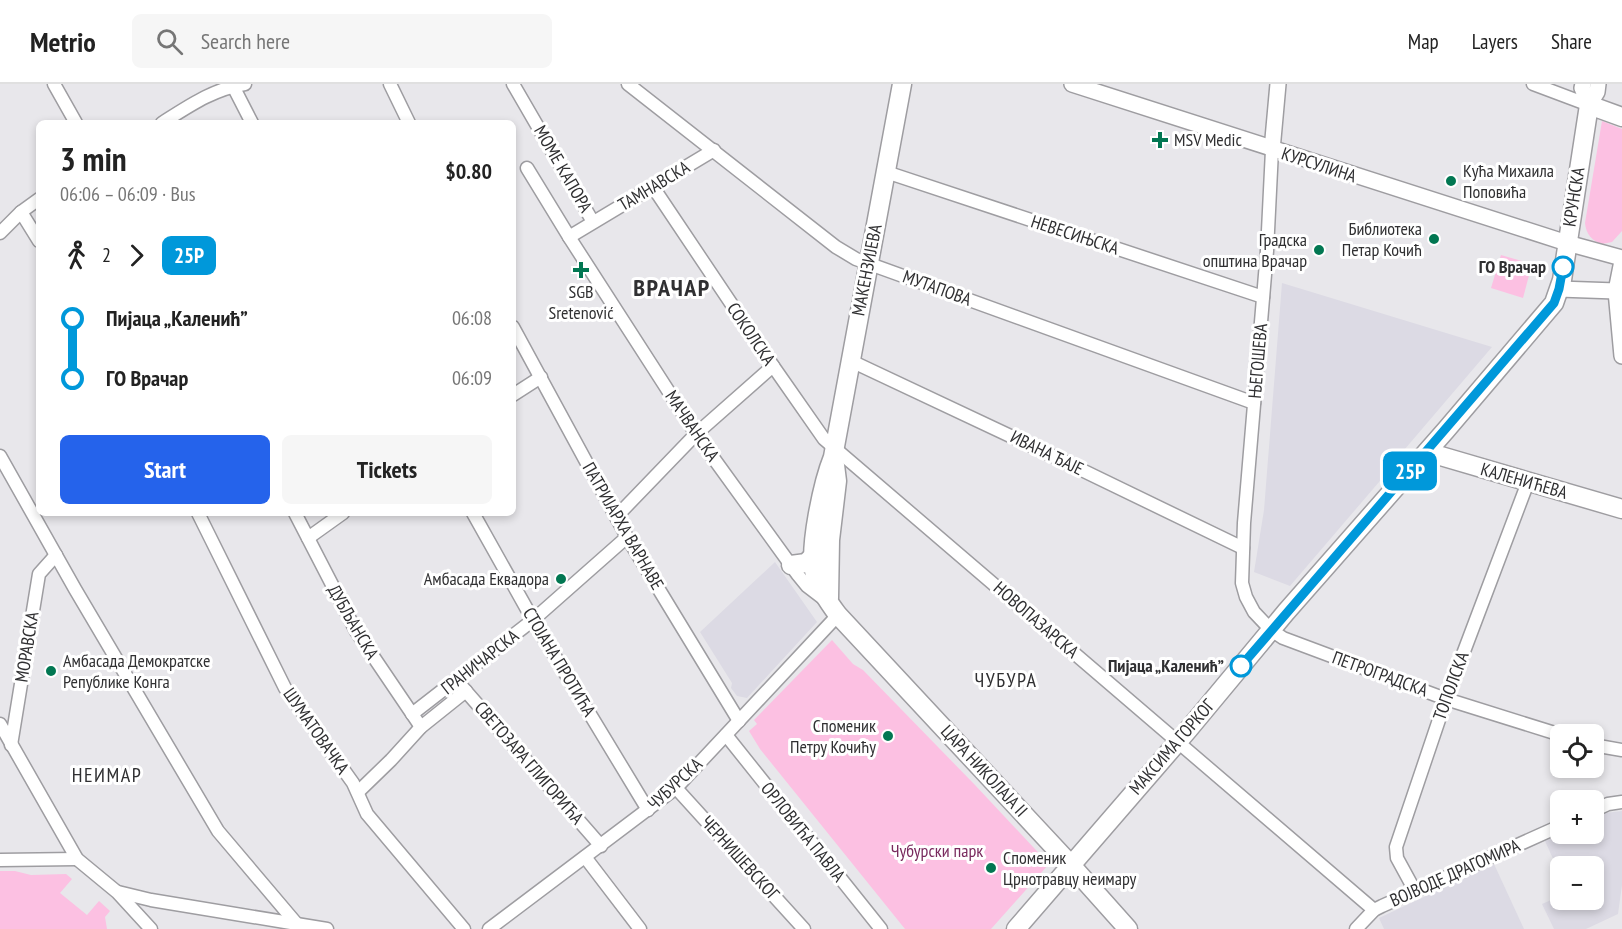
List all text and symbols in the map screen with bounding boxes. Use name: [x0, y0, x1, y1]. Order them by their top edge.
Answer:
search box: [132, 14, 552, 68]
text: Metrio: [30, 23, 96, 60]
icon: search: [153, 25, 186, 58]
text: Search here: [201, 27, 290, 55]
text: Map: [1408, 28, 1439, 55]
text: Layers: [1472, 28, 1518, 55]
text: Share: [1551, 28, 1592, 55]
street label: МОМЕ КАПОРА: [529, 121, 598, 217]
place label: MSV Medic: [1174, 128, 1242, 151]
marker: MSV Medic: [1151, 131, 1169, 149]
text: 3 min: [60, 137, 127, 180]
street label: КУРСУЛИНА: [1279, 142, 1360, 188]
street label: ТАМНАВСКА: [614, 155, 694, 216]
text: $0.80: [445, 157, 492, 185]
place label: Кућа Михаила Поповића: [1463, 159, 1554, 203]
street label: КРУНСКА: [1557, 165, 1590, 228]
marker: Кућа Михаила Поповића: [1444, 174, 1458, 188]
text: 06:06 – 06:09 · Bus: [60, 181, 195, 207]
street label: НЕВЕСИЊСКА: [1028, 210, 1122, 260]
place label: Библиотека Петар Кочић: [1342, 217, 1422, 261]
street label: МАКЕНЗИЈЕВА: [846, 222, 887, 318]
place label: Градска општина Врачар: [1203, 228, 1307, 272]
marker: Библиотека Петар Кочић: [1427, 232, 1441, 246]
icon: walk: [60, 239, 93, 272]
icon: forward: [120, 239, 153, 272]
text: 2: [102, 242, 111, 268]
text: 25P: [174, 242, 204, 269]
marker: Градска општина Врачар: [1312, 243, 1326, 257]
place label: ГО Врачар: [1479, 255, 1546, 278]
marker: ГО Врачар: [1552, 256, 1574, 278]
marker: SGB Sretenović: [572, 261, 590, 279]
street label: МУТАПОВА: [900, 265, 975, 311]
district label: ВРАЧАР: [633, 272, 711, 303]
place label: SGB Sretenović: [548, 280, 614, 324]
street label: СОКОЛСКА: [722, 298, 781, 370]
text: Пијаца „Каленић”: [106, 304, 248, 332]
text: 06:08: [452, 305, 492, 331]
street label: ЊЕГОШЕВА: [1243, 322, 1272, 399]
text: ГО Врачар: [106, 364, 188, 392]
text: 06:09: [452, 365, 492, 391]
street label: МАЧВАНСКА: [660, 386, 725, 466]
street label: ИВАНА ЂАЈЕ: [1007, 425, 1088, 480]
button: Start: [60, 435, 270, 504]
button: Tickets: [282, 435, 492, 504]
line badge: 25P: [1376, 452, 1444, 490]
street label: КАЛЕНИЋЕВА: [1478, 457, 1571, 504]
street label: ПАТРИЈАРХА ВАРНАВЕ: [578, 458, 669, 594]
text: 25P: [1395, 458, 1425, 485]
place label: Амбасада Еквадора: [424, 567, 549, 590]
marker: Амбасада Еквадора: [554, 572, 568, 586]
street label: НОВОПАЗАРСКА: [989, 576, 1084, 663]
street label: ДУБЉАНСКА: [323, 580, 384, 664]
street label: СТОЈАНА ПРОТИЋА: [518, 603, 601, 721]
street label: МОРАВСКА: [10, 610, 44, 684]
street label: ГРАНИЧАРСКА: [436, 624, 524, 699]
street label: ПЕТРОГРАДСКА: [1329, 646, 1432, 702]
street label: ТОПОЛСКА: [1428, 648, 1474, 723]
place label: Амбасада Демократске Републике Конга: [63, 649, 210, 693]
place label: Пијаца „Каленић”: [1108, 654, 1224, 677]
marker: Пијаца „Каленић”: [1230, 655, 1252, 677]
marker: Амбасада Демократске Републике Конга: [44, 664, 58, 678]
district label: ЧУБУРА: [975, 667, 1037, 693]
street label: ШУМАТОВАЧКА: [278, 683, 355, 779]
street label: МАКСИМА ГОРКОГ: [1124, 694, 1220, 799]
street label: СВЕТОЗАРА ГЛИГОРИЋА: [470, 697, 589, 829]
place label: Споменик Петру Кочићу: [790, 714, 876, 758]
street label: ЦАРА НИКОЛАЈА II: [936, 720, 1033, 821]
map controls: [1550, 724, 1604, 910]
button: locate: [1550, 724, 1604, 778]
marker: Споменик Петру Кочићу: [881, 729, 895, 743]
street label: ЧУБУРСКА: [643, 752, 707, 815]
district label: НЕИМАР: [72, 762, 142, 788]
street label: ОРЛОВИЋА ПАВЛА: [756, 777, 851, 887]
button: +: [1550, 790, 1604, 844]
street label: ЧЕРНИШЕВСКОГ: [696, 811, 785, 905]
street label: ВОЈВОДЕ ДРАГОМИРА: [1386, 833, 1524, 911]
park label: Чубурски парк: [891, 839, 983, 862]
place label: Споменик Црнотравцу неимару: [1003, 846, 1137, 890]
button: −: [1550, 856, 1604, 910]
marker: Споменик Црнотравцу неимару: [984, 861, 998, 875]

